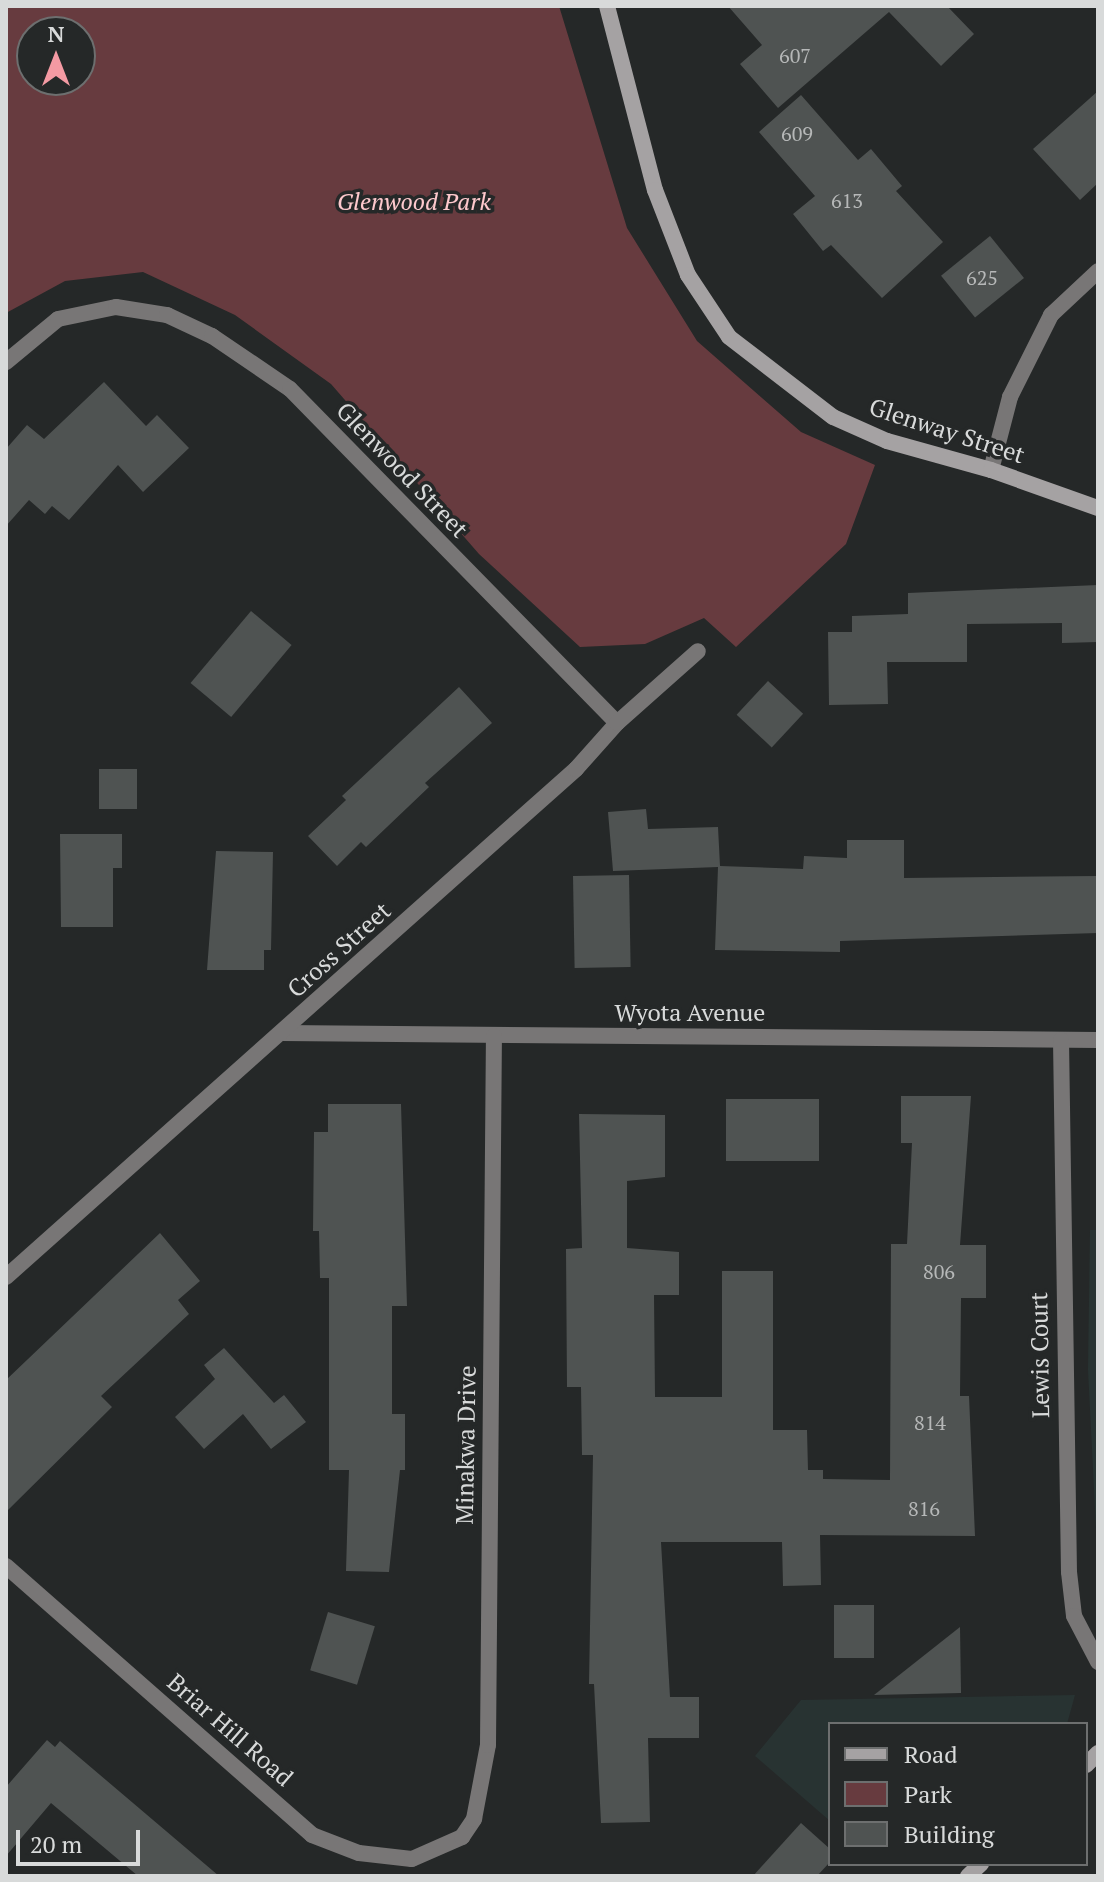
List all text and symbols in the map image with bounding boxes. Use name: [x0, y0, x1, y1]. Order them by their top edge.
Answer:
north arrow: [16, 16, 96, 96]
text: N: [48, 19, 64, 48]
house number: 607: [779, 43, 811, 67]
house number: 609: [781, 121, 813, 145]
park label: Glenwood Park: [337, 188, 491, 216]
house number: 613: [831, 188, 863, 212]
house number: 625: [966, 265, 998, 289]
street label: Glenway Street: [866, 392, 1028, 470]
street label: Glenwood Street: [330, 396, 474, 544]
street label: Cross Street: [282, 896, 396, 1004]
street label: Wyota Avenue: [614, 999, 766, 1027]
house number: 806: [923, 1259, 955, 1283]
street label: Lewis Court: [1025, 1292, 1055, 1418]
street label: Minakwa Drive: [450, 1365, 482, 1525]
house number: 814: [914, 1410, 946, 1434]
house number: 816: [908, 1496, 940, 1520]
street label: Briar Hill Road: [161, 1668, 299, 1792]
legend: [828, 1722, 1088, 1866]
text: Road: [904, 1738, 958, 1770]
text: Park: [904, 1778, 952, 1810]
scale bar: [20, 1814, 144, 1864]
text: Building: [904, 1818, 994, 1850]
text: 20 m: [30, 1828, 82, 1860]

